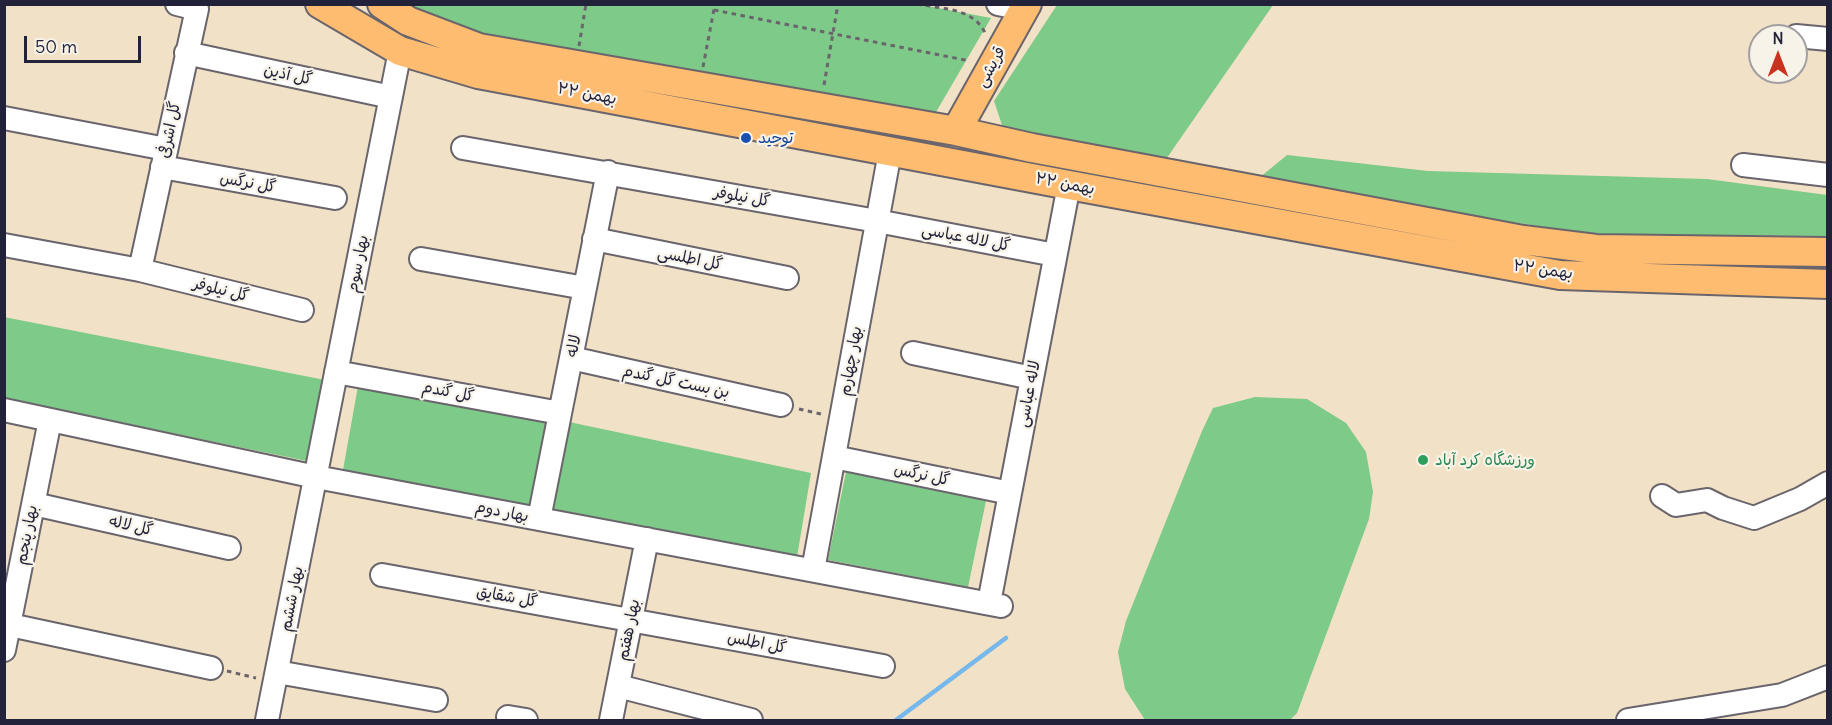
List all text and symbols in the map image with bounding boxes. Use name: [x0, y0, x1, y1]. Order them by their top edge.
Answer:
scale bar: [27, 24, 144, 62]
north arrow: [1748, 24, 1808, 84]
text: N: [1772, 28, 1784, 48]
text: 50 m: [35, 35, 77, 58]
street label: قریشی: [972, 43, 1010, 91]
street label: گل آذین: [262, 60, 314, 90]
street label: ۲۲ بهمن: [556, 79, 618, 109]
street label: گل اشرفی: [155, 100, 185, 160]
place label: توحید: [758, 128, 793, 148]
marker: توحید: [739, 131, 753, 145]
street label: گل نرگس: [218, 169, 278, 197]
street label: ۲۲ بهمن: [1034, 169, 1096, 199]
street label: گل نیلوفر: [712, 183, 772, 211]
street label: گل لاله عباسی: [920, 220, 1012, 256]
street label: بهار سوم: [343, 233, 373, 295]
street label: گل اطلسی: [656, 243, 724, 275]
street label: ۲۲ بهمن: [1512, 256, 1574, 284]
street label: گل نیلوفر: [191, 274, 251, 306]
street label: بهار چهارم: [835, 325, 867, 397]
street label: لاله: [562, 333, 586, 359]
street label: لاله عباسی: [1013, 359, 1045, 429]
street label: بن بست گل گندم: [621, 361, 731, 403]
street label: گل گندم: [420, 378, 476, 406]
place label: ورزشگاه کرد آباد: [1435, 450, 1535, 470]
marker: ورزشگاه کرد آباد: [1416, 453, 1430, 467]
street label: گل نرگس: [892, 460, 952, 490]
street label: بهار دوم: [474, 497, 530, 527]
street label: بهار پنجم: [12, 504, 42, 566]
street label: گل لاله: [107, 512, 155, 540]
street label: بهار ششم: [276, 565, 308, 633]
street label: گل شقایق: [475, 582, 539, 612]
street label: بهار هفتم: [614, 598, 644, 662]
street label: گل اطلس: [726, 628, 788, 658]

